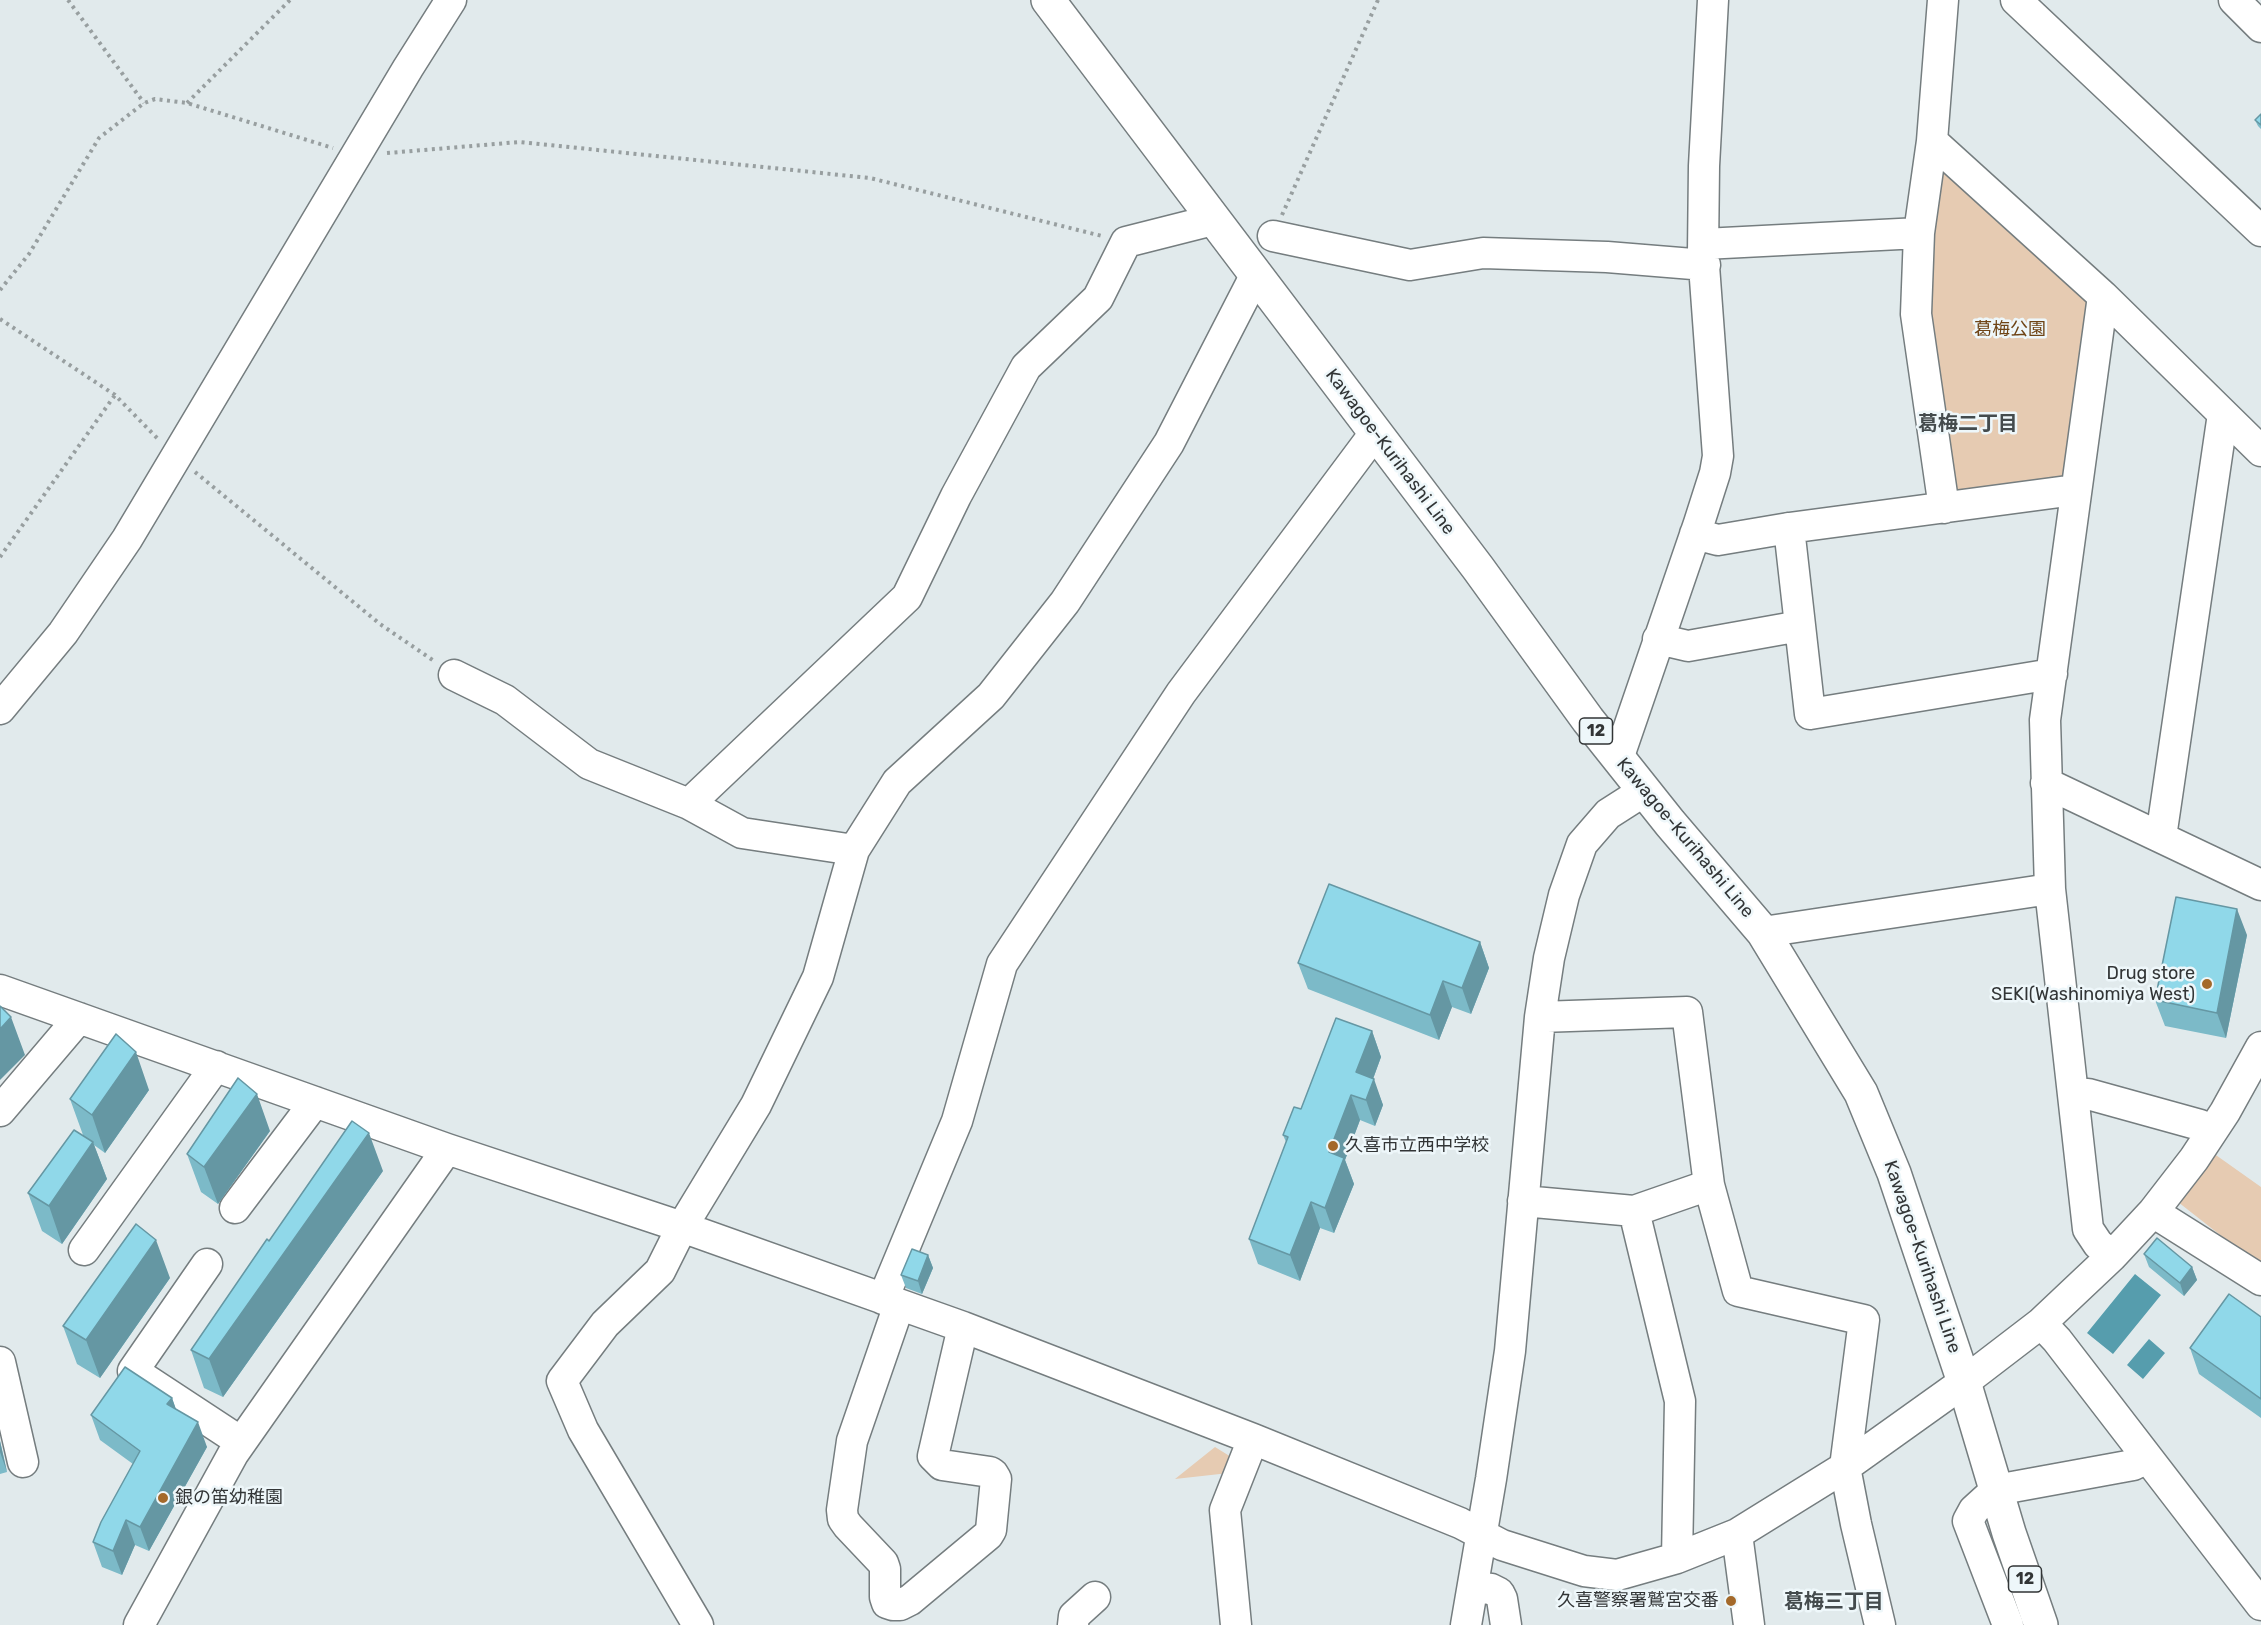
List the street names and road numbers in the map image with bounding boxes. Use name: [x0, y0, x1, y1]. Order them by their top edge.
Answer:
street label: Kawagoe-Kurihashi Line: [1321, 365, 1459, 539]
road number: 12: [1580, 718, 1612, 744]
street label: Kawagoe-Kurihashi Line: [1612, 754, 1758, 922]
street label: Kawagoe-Kurihashi Line: [1879, 1158, 1965, 1356]
road number: 12: [2008, 1566, 2042, 1592]

